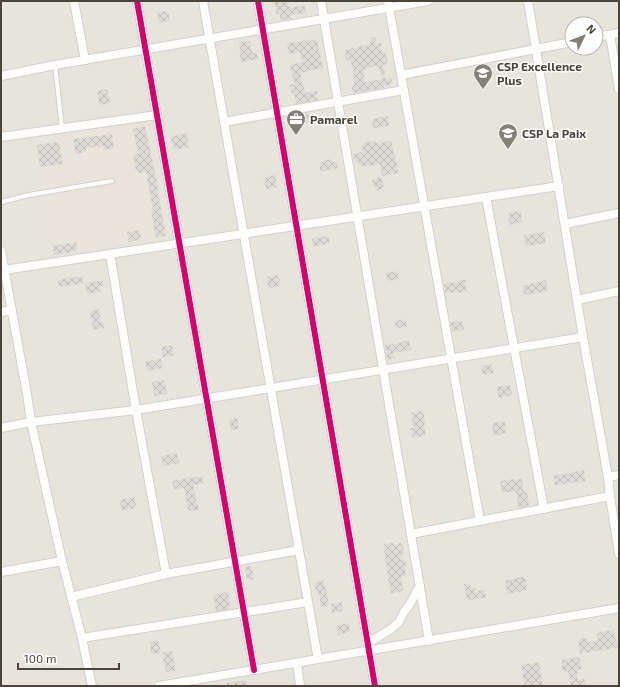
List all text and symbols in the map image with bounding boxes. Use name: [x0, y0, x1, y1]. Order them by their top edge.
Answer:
north arrow: [564, 16, 604, 56]
text: N: [584, 21, 599, 36]
place label: CSP Excellence Plus: [497, 59, 582, 87]
school or university icon: CSP Excellence Plus: [472, 62, 494, 90]
office icon: Pamarel: [285, 108, 307, 136]
place label: Pamarel: [310, 112, 357, 126]
school or university icon: CSP La Paix: [497, 122, 519, 150]
place label: CSP La Paix: [522, 126, 586, 140]
scale bar: [18, 645, 119, 671]
text: 100 m: [24, 651, 56, 665]

